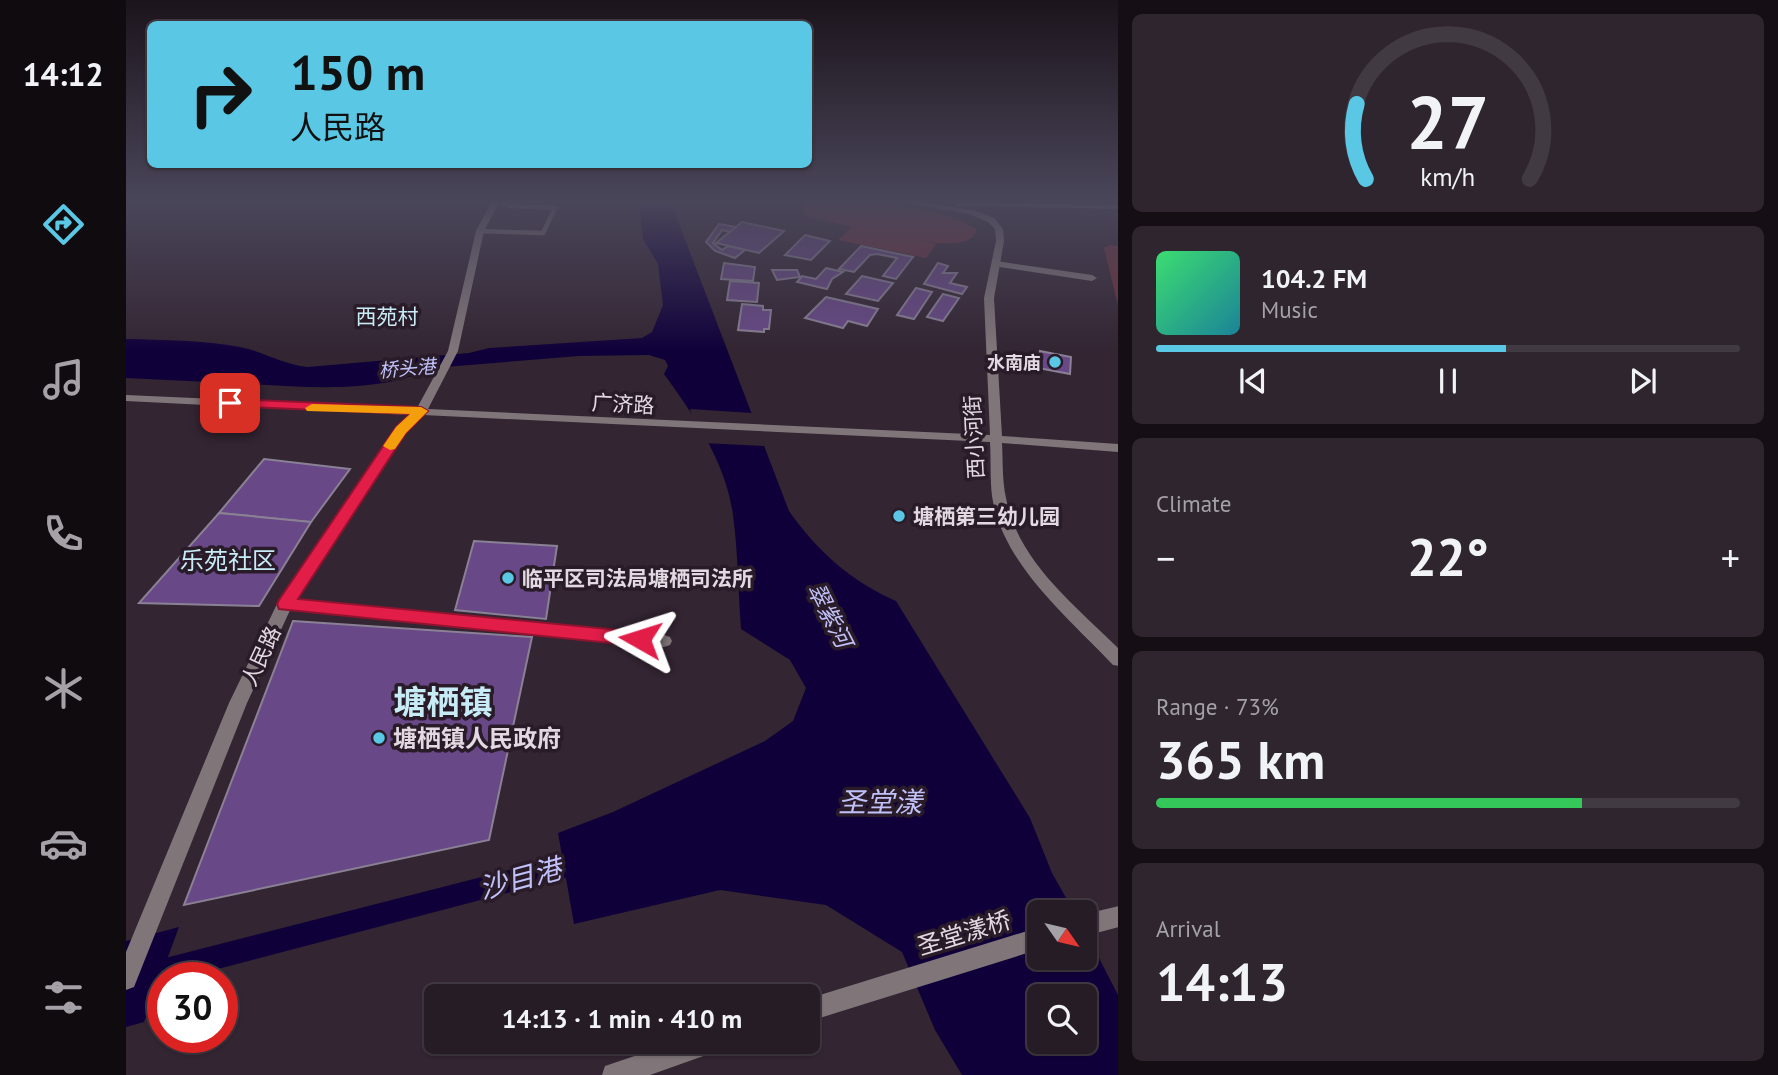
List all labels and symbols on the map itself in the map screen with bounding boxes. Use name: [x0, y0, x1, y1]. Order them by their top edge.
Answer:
district label: 西苑村: [356, 303, 419, 330]
place label: 水南庙: [987, 351, 1041, 374]
water label: 桥头港: [378, 353, 439, 382]
marker: 水南庙: [1047, 354, 1063, 370]
pin: [200, 373, 260, 433]
street label: 广济路: [591, 389, 655, 419]
street label: 西小河街: [958, 394, 990, 480]
place label: 塘栖第三幼儿园: [913, 503, 1060, 530]
marker: 塘栖第三幼儿园: [891, 508, 907, 524]
district label: 乐苑社区: [180, 545, 276, 576]
place label: 临平区司法局塘栖司法所: [522, 565, 753, 592]
marker: 临平区司法局塘栖司法所: [500, 570, 516, 586]
water label: 翠紫河: [801, 578, 860, 656]
position arrow: [603, 602, 677, 676]
street label: 人民路: [235, 622, 287, 690]
district label: 塘栖镇: [394, 680, 493, 723]
place label: 塘栖镇人民政府: [393, 723, 561, 754]
marker: 塘栖镇人民政府: [371, 730, 387, 746]
water label: 圣堂漾: [838, 783, 926, 820]
water label: 沙目港: [475, 848, 569, 907]
north arrow: [1027, 900, 1097, 970]
street label: 圣堂漾桥: [914, 904, 1014, 962]
speed limit sign: 30: [147, 962, 238, 1053]

